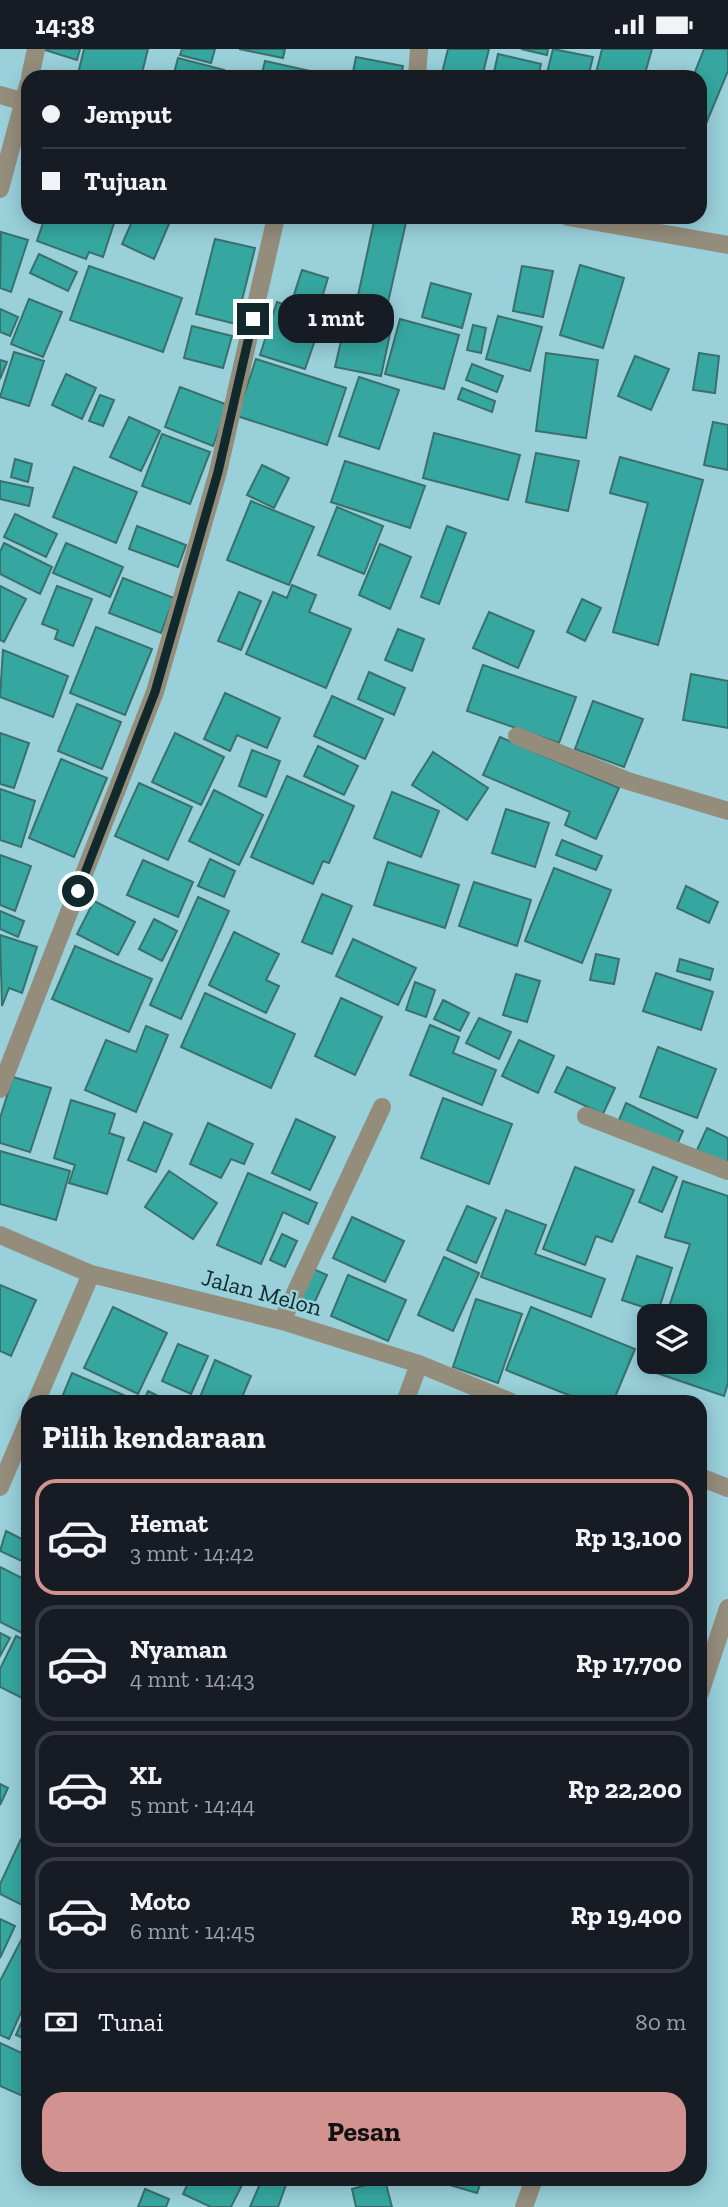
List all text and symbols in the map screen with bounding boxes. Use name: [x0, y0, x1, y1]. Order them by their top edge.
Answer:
text: 14:38: [35, 9, 95, 41]
text: Jemput: [84, 98, 172, 130]
text: Tujuan: [84, 165, 167, 197]
callout: 1 mnt: [278, 295, 393, 343]
route end: [237, 303, 269, 335]
text: 1 mnt: [308, 304, 364, 332]
route start: [62, 875, 94, 907]
street label: Jalan Melon: [199, 1262, 326, 1322]
map controls: [637, 1304, 707, 1374]
button: layers: [637, 1304, 707, 1374]
text: Pilih kendaraan: [42, 1418, 266, 1456]
icon: car: [46, 1506, 109, 1569]
text: Hemat: [130, 1507, 208, 1539]
text: Rp 13,100: [575, 1521, 682, 1553]
text: 3 mnt · 14:42: [130, 1539, 254, 1567]
icon: car: [46, 1632, 109, 1695]
text: Nyaman: [130, 1633, 227, 1665]
text: Rp 17,700: [576, 1647, 682, 1679]
text: 4 mnt · 14:43: [130, 1665, 255, 1693]
icon: car: [46, 1758, 109, 1821]
text: XL: [130, 1759, 162, 1791]
text: Rp 22,200: [568, 1773, 682, 1805]
text: 5 mnt · 14:44: [130, 1791, 255, 1819]
icon: car: [46, 1884, 109, 1947]
text: Moto: [130, 1885, 190, 1917]
text: Rp 19,400: [571, 1899, 682, 1931]
text: 6 mnt · 14:45: [130, 1917, 255, 1945]
icon: cash: [42, 2003, 80, 2041]
text: Tunai: [98, 2006, 163, 2038]
text: 80 m: [635, 2008, 686, 2036]
button: Pesan: [42, 2092, 686, 2172]

